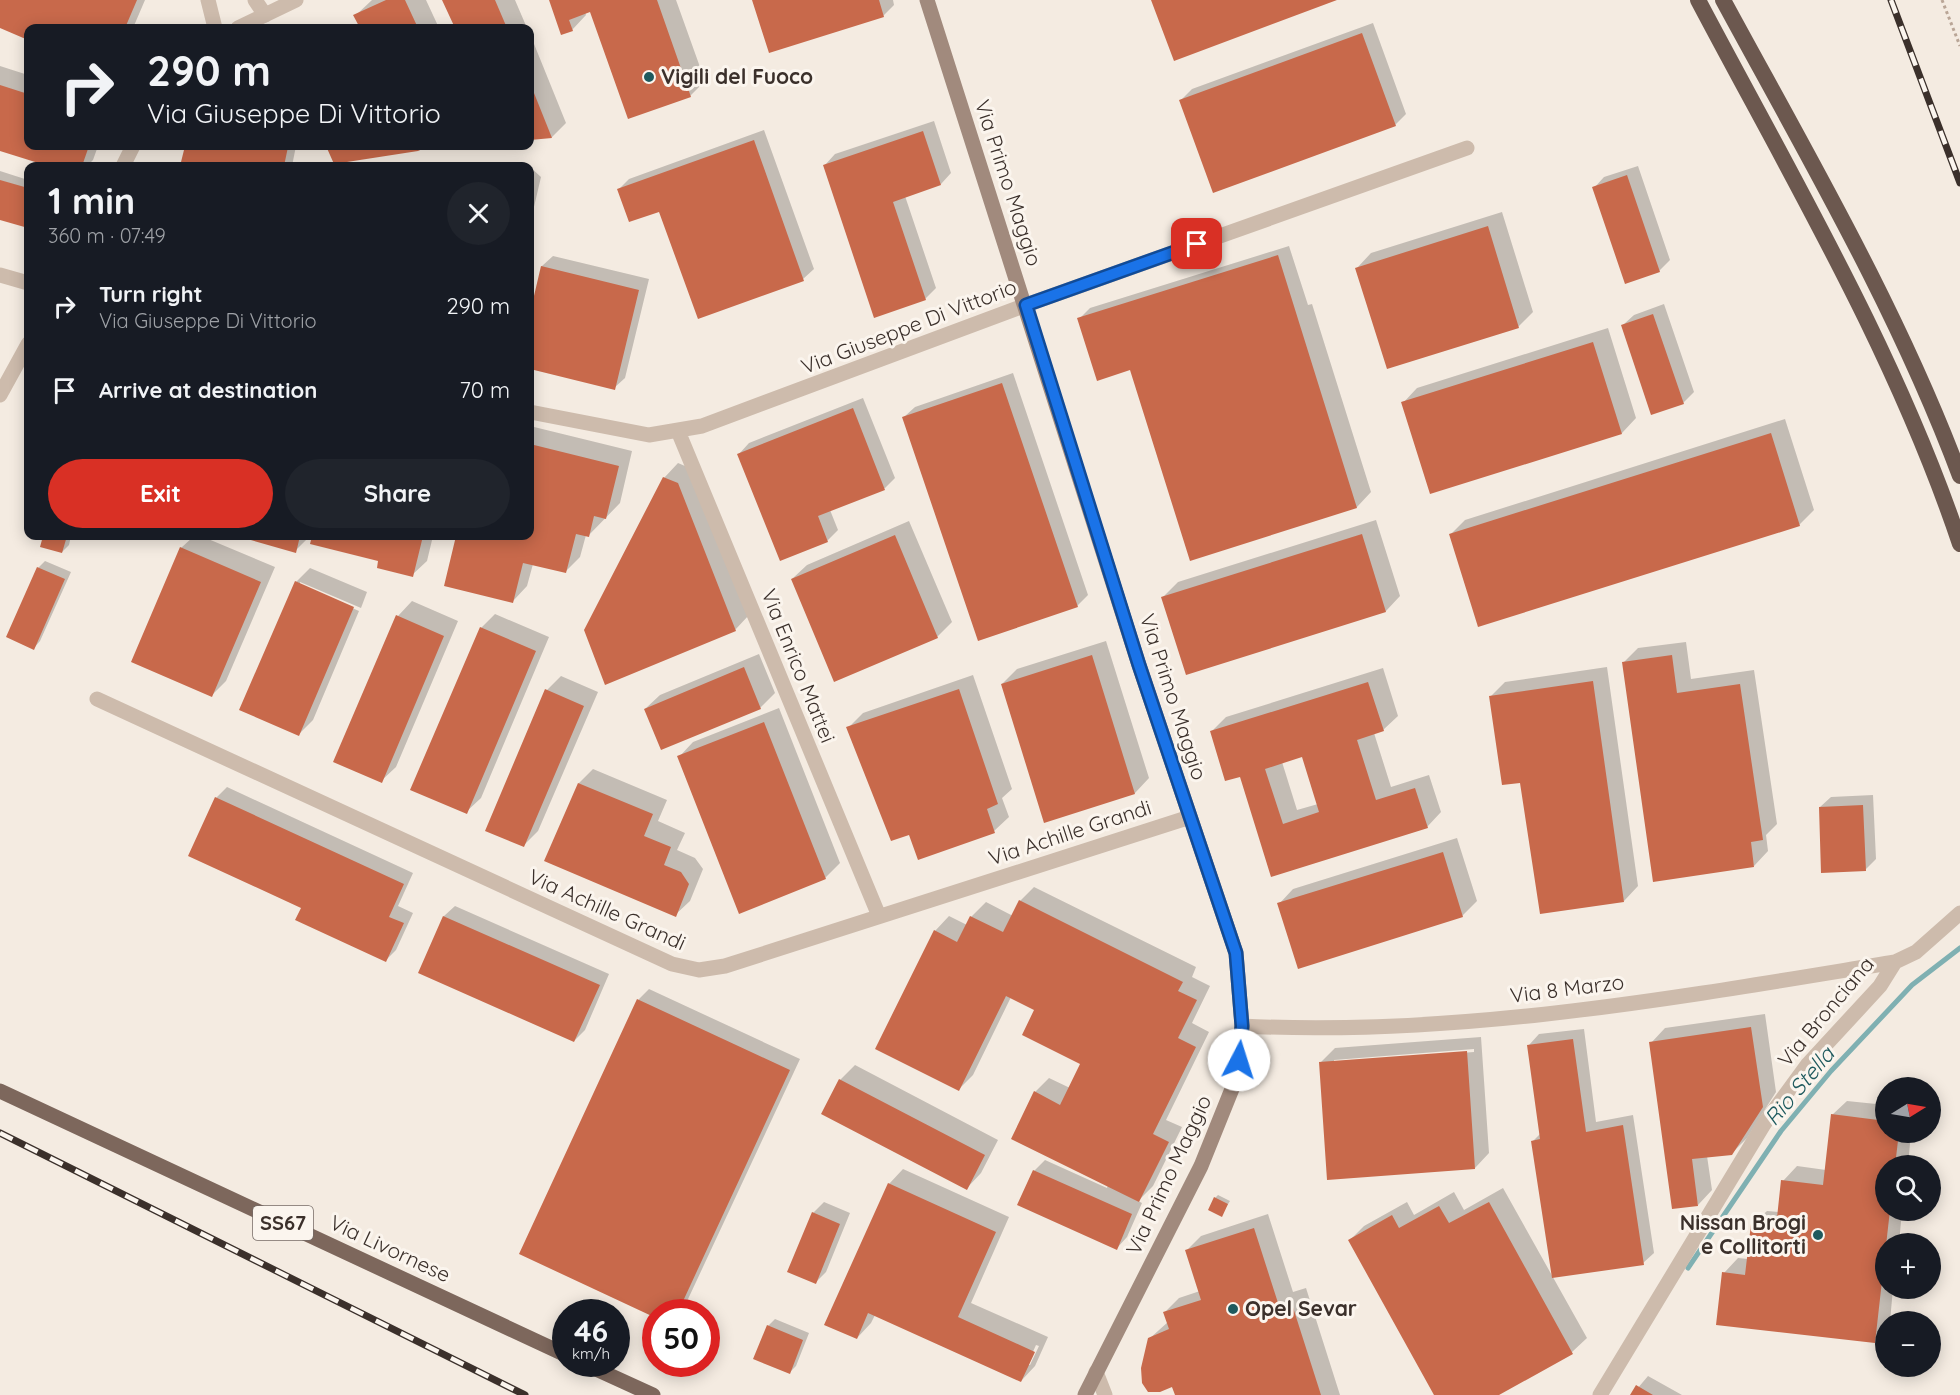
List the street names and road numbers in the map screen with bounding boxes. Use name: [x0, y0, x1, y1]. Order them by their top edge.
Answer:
street label: Via Primo Maggio: [970, 96, 1048, 269]
street label: Via Giuseppe Di Vittorio: [797, 273, 1020, 379]
street label: Via Enrico Mattei: [756, 585, 842, 746]
street label: Via Primo Maggio: [1135, 610, 1213, 783]
street label: Via Achille Grandi: [985, 794, 1154, 871]
street label: Via Achille Grandi: [525, 863, 690, 955]
street label: Via Bronciana: [1772, 951, 1879, 1072]
street label: Via 8 Marzo: [1508, 968, 1625, 1008]
street label: Via Primo Maggio: [1120, 1091, 1216, 1258]
road number: SS67: [253, 1206, 313, 1240]
street label: Via Livornese: [326, 1209, 455, 1287]

